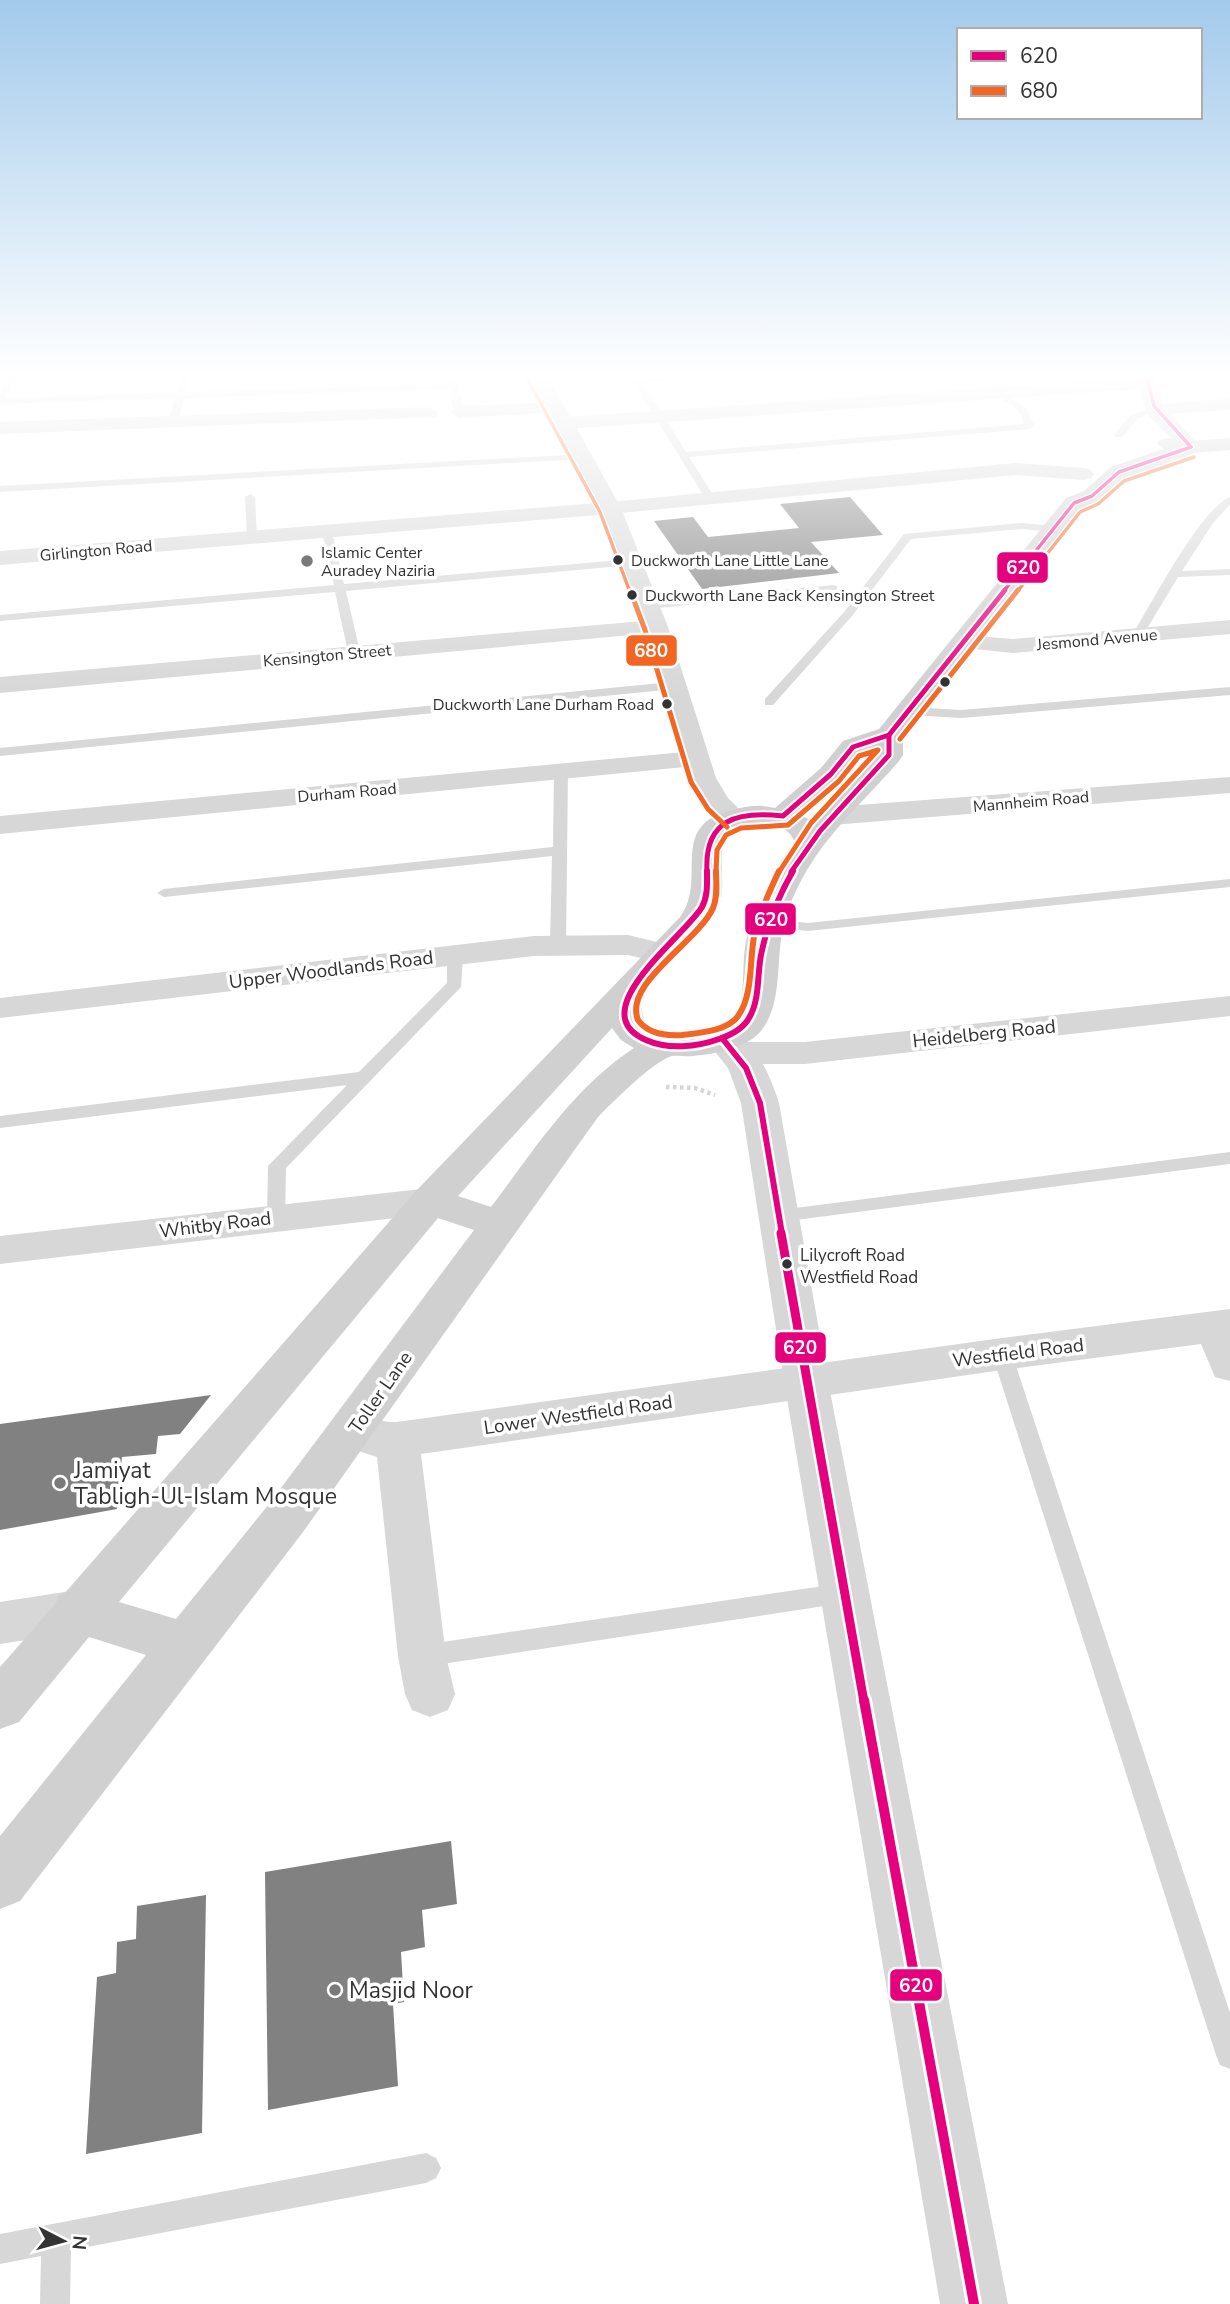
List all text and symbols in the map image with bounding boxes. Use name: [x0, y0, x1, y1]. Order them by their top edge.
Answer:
legend: [957, 28, 1202, 119]
text: 620: [1020, 42, 1058, 70]
text: 680: [1020, 77, 1058, 105]
street label: Girlington Road: [39, 535, 153, 567]
place label: Islamic Center Auradey Naziria: [321, 542, 435, 582]
place label: Duckworth Lane Little Lane: [631, 550, 829, 572]
line badge: 620: [996, 551, 1049, 584]
marker: Islamic Center Auradey Naziria: [299, 553, 315, 569]
marker: Duckworth Lane Little Lane: [611, 553, 625, 567]
text: 620: [1006, 555, 1040, 581]
place label: Duckworth Lane Back Kensington Street: [645, 585, 935, 607]
marker: Duckworth Lane Back Kensington Street: [625, 588, 639, 602]
street label: Jesmond Avenue: [1035, 624, 1158, 656]
line badge: 680: [625, 634, 678, 667]
text: 680: [634, 638, 668, 664]
street label: Kensington Street: [262, 639, 392, 673]
unlabelled marker: [938, 675, 952, 689]
place label: Duckworth Lane Durham Road: [433, 694, 654, 716]
marker: Duckworth Lane Durham Road: [660, 697, 674, 711]
street label: Durham Road: [297, 778, 397, 808]
street label: Mannheim Road: [972, 786, 1090, 818]
line badge: 620: [744, 902, 797, 936]
text: 620: [754, 907, 788, 933]
street label: Upper Woodlands Road: [228, 945, 435, 995]
street label: Heidelberg Road: [911, 1014, 1057, 1054]
street label: Whitby Road: [158, 1205, 273, 1245]
place label: Lilycroft Road Westfield Road: [800, 1244, 918, 1289]
marker: Lilycroft Road Westfield Road: [780, 1257, 794, 1271]
line badge: 620: [774, 1331, 827, 1364]
street label: Westfield Road: [951, 1332, 1085, 1374]
text: 620: [783, 1335, 817, 1361]
street label: Toller Lane: [343, 1346, 419, 1439]
street label: Lower Westfield Road: [482, 1389, 674, 1441]
place label: Jamiyat Tabligh-Ul-Islam Mosque: [73, 1455, 337, 1512]
marker: Jamiyat Tabligh-Ul-Islam Mosque: [52, 1475, 68, 1491]
line badge: 620: [889, 1968, 943, 2002]
text: 620: [899, 1973, 933, 1999]
place label: Masjid Noor: [349, 1975, 474, 2006]
marker: Masjid Noor: [327, 1982, 343, 1998]
north arrow: [28, 2206, 98, 2276]
text: N: [65, 2234, 93, 2251]

